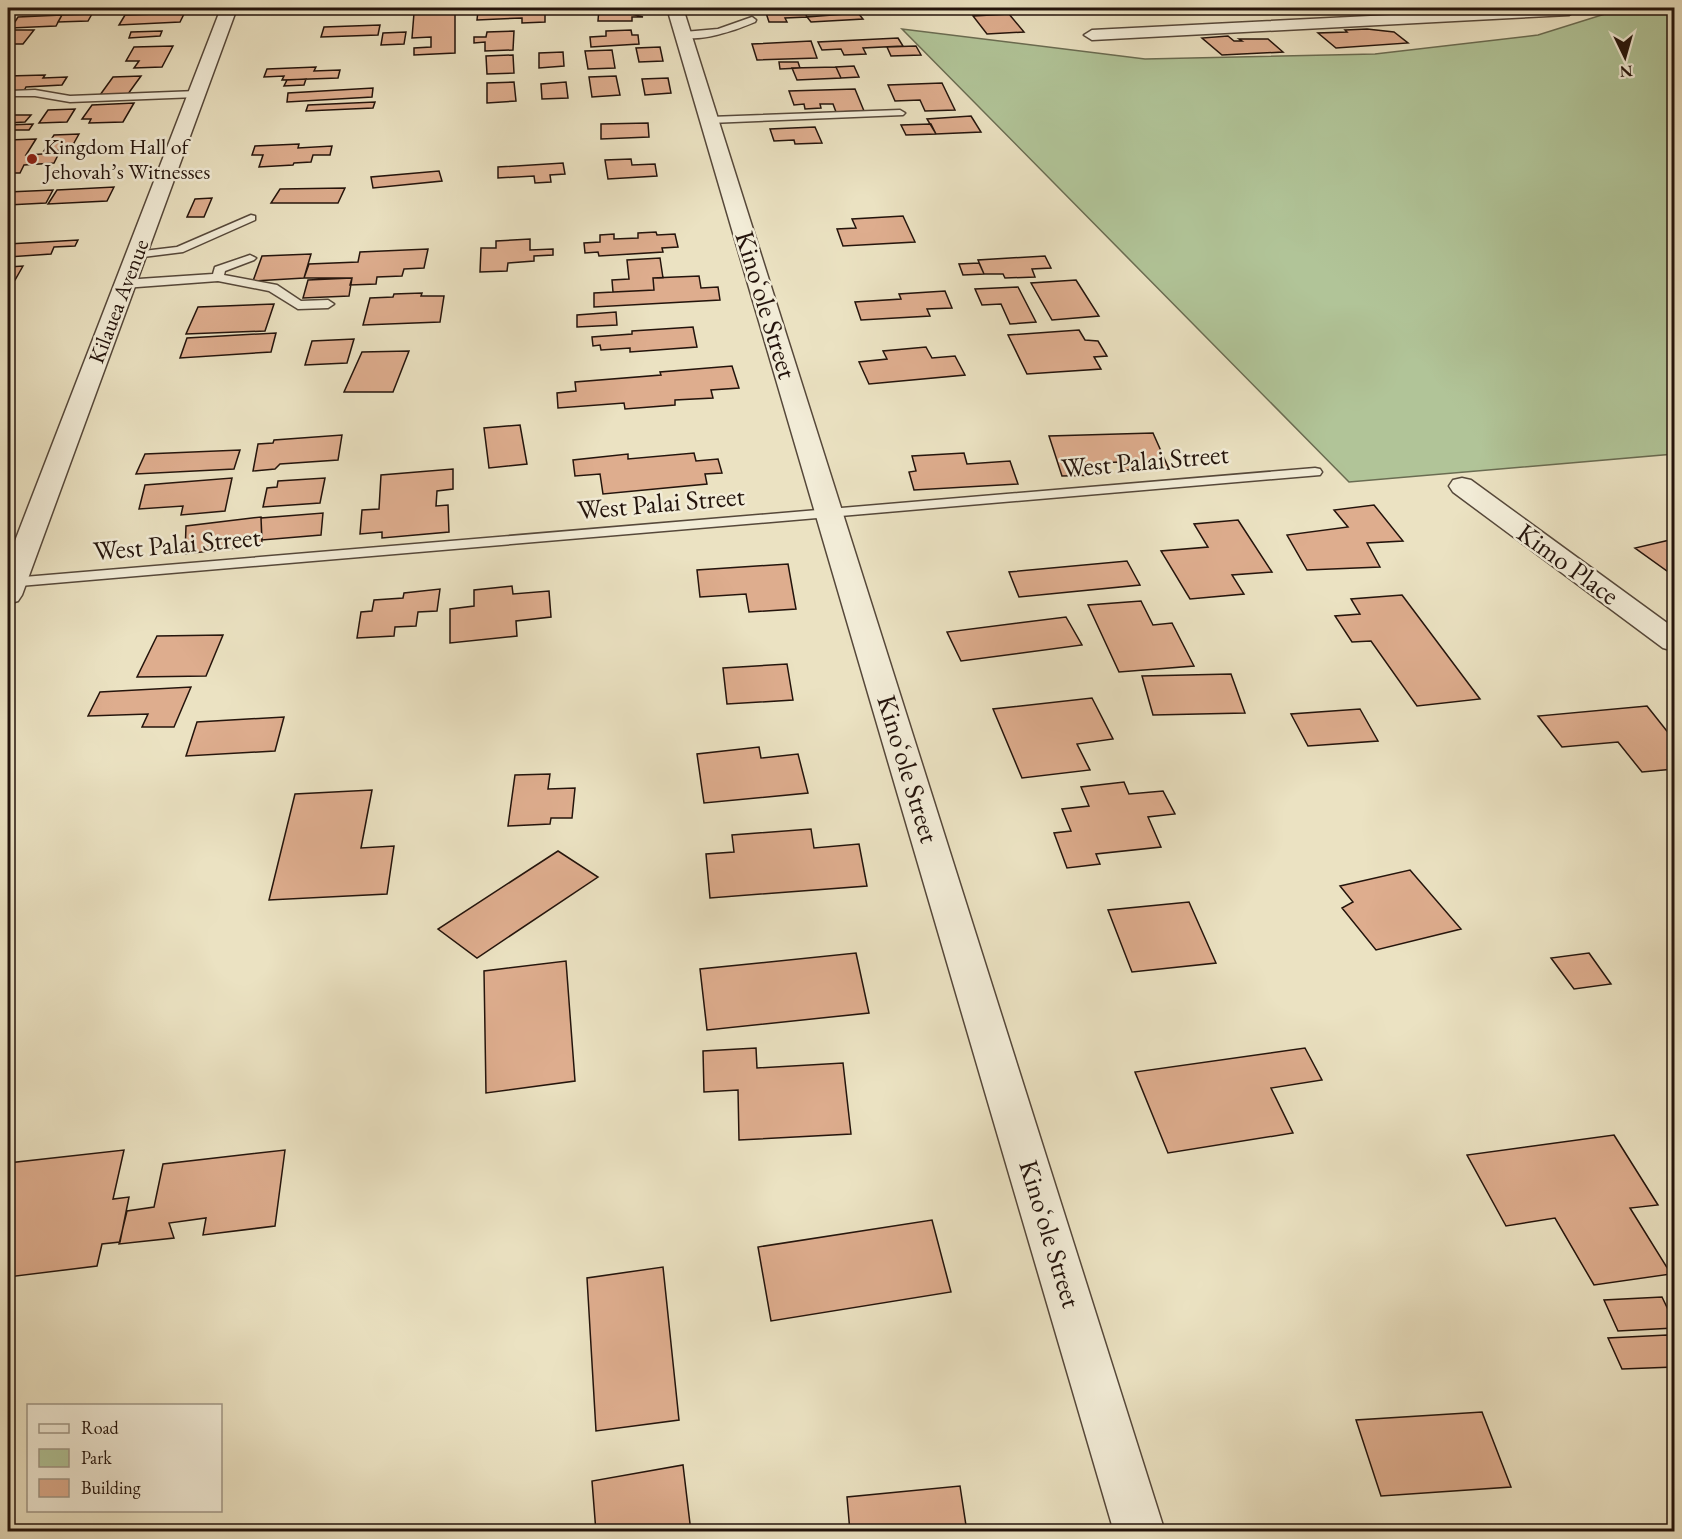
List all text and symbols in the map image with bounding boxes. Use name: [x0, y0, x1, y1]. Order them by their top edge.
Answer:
north arrow: [1595, 27, 1655, 87]
text: N: [1619, 60, 1634, 82]
place label: Kingdom Hall of Jehovah’s Witnesses: [42, 132, 210, 186]
marker: Kingdom Hall of Jehovah’s Witnesses: [25, 152, 39, 166]
street label: Kinoʻole Street: [727, 227, 806, 383]
street label: Kilauea Avenue: [81, 234, 156, 367]
street label: West Palai Street: [1060, 436, 1231, 485]
street label: West Palai Street: [576, 478, 747, 527]
street label: Kimo Place: [1510, 515, 1626, 612]
street label: West Palai Street: [92, 519, 263, 568]
street label: Kinoʻole Street: [869, 691, 948, 847]
street label: Kinoʻole Street: [1011, 1156, 1090, 1312]
legend: [27, 1404, 222, 1512]
text: Road: [81, 1416, 120, 1439]
text: Park: [81, 1446, 112, 1469]
text: Building: [81, 1476, 141, 1499]

